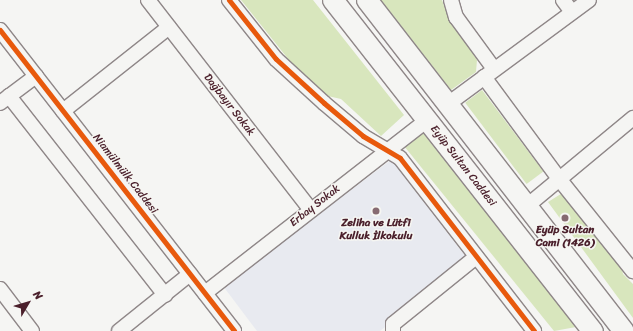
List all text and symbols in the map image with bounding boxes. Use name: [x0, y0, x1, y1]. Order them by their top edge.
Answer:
street label: Dağbayır Sokak: [201, 71, 257, 139]
street label: Eyüp Sultan Caddesi: [427, 123, 499, 209]
street label: Niamülmülk Caddesi: [90, 132, 160, 216]
street label: Erbay Sokak: [287, 182, 343, 230]
marker: Zeliha ve Lütfi Kulluk İlkokulu: [371, 206, 381, 216]
marker: Eyüp Sultan Cami (1426): [560, 213, 570, 223]
place label: Zeliha ve Lütfi Kulluk İlkokulu: [339, 217, 413, 243]
place label: Eyüp Sultan Cami (1426): [536, 224, 594, 250]
north arrow: [8, 283, 48, 323]
text: N: [28, 286, 48, 304]

